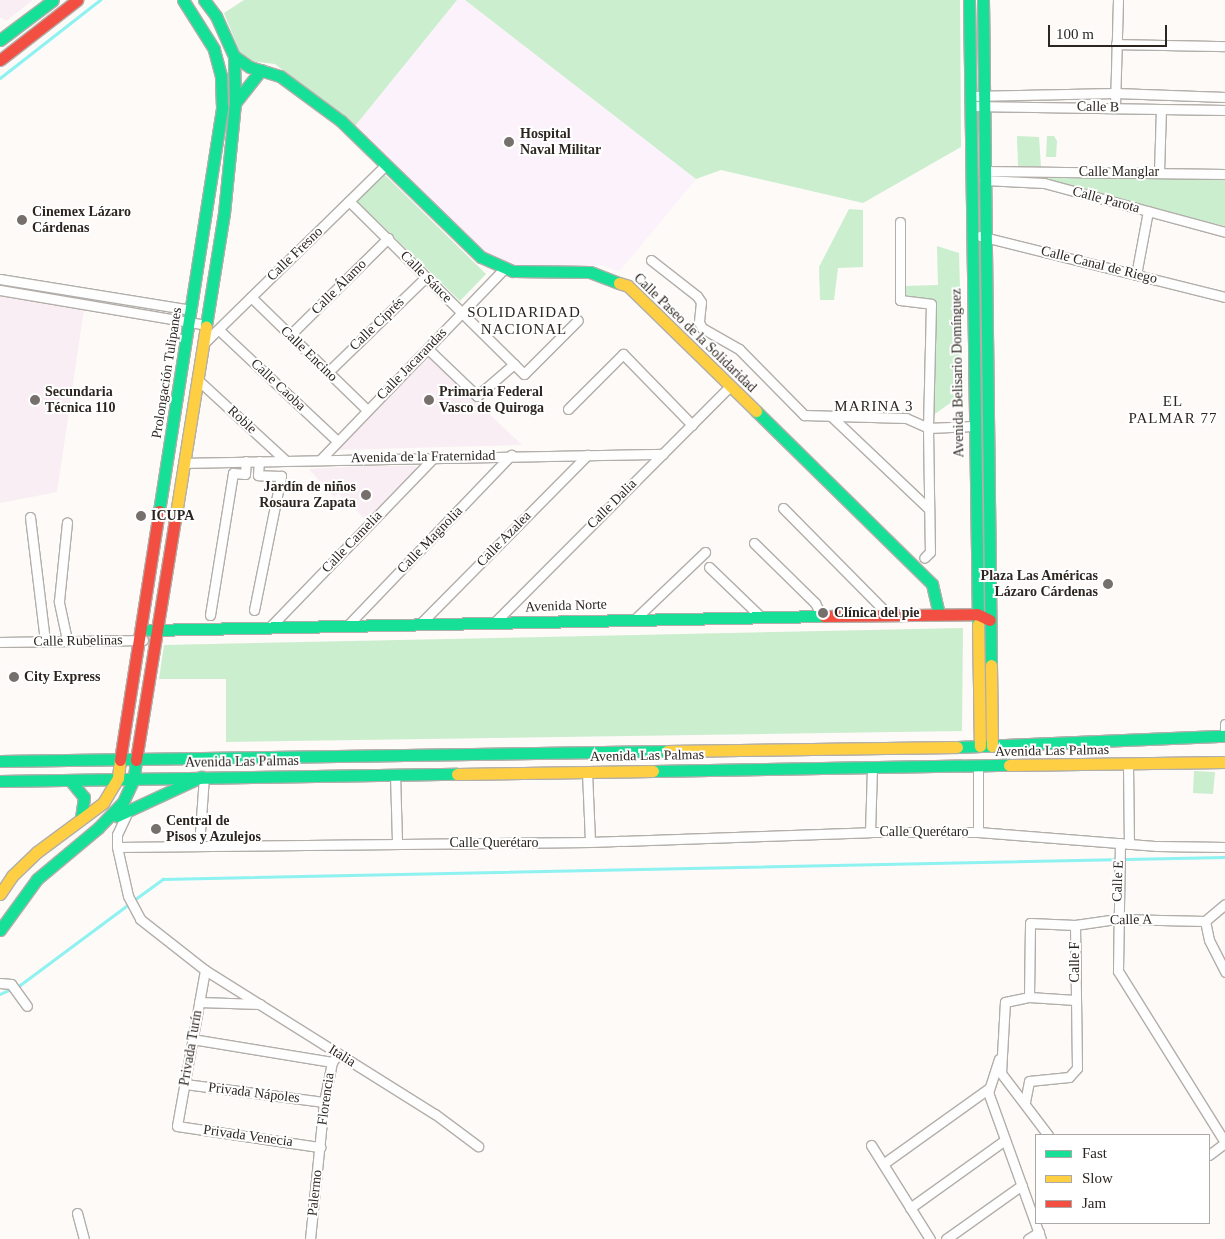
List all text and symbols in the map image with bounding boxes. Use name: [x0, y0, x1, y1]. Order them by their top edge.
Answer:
scale bar: [1050, 15, 1169, 47]
text: 100 m: [1056, 26, 1094, 42]
street label: Calle B: [1077, 98, 1119, 116]
place label: Hospital Naval Militar: [520, 126, 601, 158]
marker: Hospital Naval Militar: [502, 135, 516, 149]
street label: Calle Manglar: [1079, 164, 1159, 180]
street label: Calle Parota: [1071, 183, 1141, 217]
place label: Cinemex Lázaro Cárdenas: [32, 204, 131, 236]
marker: Cinemex Lázaro Cárdenas: [16, 214, 28, 226]
street label: Calle Fresno: [264, 223, 326, 285]
street label: Calle Canal de Riego: [1039, 242, 1159, 288]
street label: Calle Sáuce: [397, 248, 455, 306]
street label: Calle Álamo: [308, 256, 370, 318]
street label: Calle Paseo de la Solidaridad: [630, 270, 760, 396]
street label: Avenida Belisario Domínguez: [948, 288, 968, 458]
street label: Calle Ciprés: [346, 294, 408, 354]
district label: SOLIDARIDAD NACIONAL: [466, 303, 582, 338]
street label: Prolongación Tulipanes: [148, 306, 186, 440]
street label: Calle Encino: [277, 323, 341, 385]
street label: Calle Jacarandas: [373, 324, 451, 404]
street label: Calle Caoba: [247, 355, 309, 415]
place label: Secundaria Técnica 110: [45, 384, 115, 417]
place label: Primaria Federal Vasco de Quiroga: [439, 384, 544, 417]
district label: EL PALMAR 77: [1127, 392, 1219, 427]
marker: Secundaria Técnica 110: [29, 394, 41, 406]
marker: Primaria Federal Vasco de Quiroga: [423, 394, 435, 406]
district label: MARINA 3: [833, 398, 915, 416]
street label: Roble: [224, 402, 260, 438]
street label: Avenida de la Fraternidad: [350, 447, 496, 467]
street label: Calle Dalia: [584, 476, 640, 532]
place label: Jardín de niños Rosaura Zapata: [259, 479, 356, 512]
marker: Jardín de niños Rosaura Zapata: [360, 489, 372, 501]
street label: Calle Magnolia: [394, 503, 466, 577]
street label: Calle Azalea: [473, 507, 535, 571]
place label: ICUPA: [151, 508, 194, 524]
street label: Calle Camelia: [318, 508, 386, 576]
marker: ICUPA: [135, 510, 147, 522]
place label: Plaza Las Américas Lázaro Cárdenas: [980, 568, 1098, 600]
marker: Plaza Las Américas Lázaro Cárdenas: [1102, 578, 1114, 590]
street label: Avenida Norte: [525, 596, 607, 616]
place label: Clínica del pie: [834, 605, 920, 621]
marker: Clínica del pie: [816, 606, 830, 620]
street label: Calle Rubelinas: [33, 632, 123, 650]
place label: City Express: [24, 669, 100, 685]
marker: City Express: [8, 671, 20, 683]
street label: Avenida Las Palmas: [995, 742, 1109, 760]
street label: Avenida Las Palmas: [590, 747, 704, 765]
street label: Avenida Las Palmas: [185, 753, 299, 771]
place label: Central de Pisos y Azulejos: [166, 813, 262, 846]
marker: Central de Pisos y Azulejos: [150, 823, 162, 835]
street label: Calle Querétaro: [879, 824, 969, 840]
street label: Calle Querétaro: [449, 835, 539, 851]
street label: Calle E: [1109, 860, 1127, 902]
street label: Calle A: [1109, 911, 1153, 929]
street label: Calle F: [1067, 942, 1083, 982]
street label: Privada Turín: [176, 1009, 206, 1087]
street label: Italia: [325, 1041, 359, 1071]
street label: Florencia: [314, 1072, 338, 1126]
street label: Privada Nápoles: [207, 1079, 301, 1107]
street label: Privada Venecia: [202, 1121, 294, 1151]
legend: [1035, 1134, 1210, 1224]
text: Fast: [1082, 1145, 1107, 1161]
street label: Palermo: [304, 1169, 326, 1217]
text: Slow: [1082, 1170, 1113, 1186]
text: Jam: [1082, 1195, 1106, 1211]

